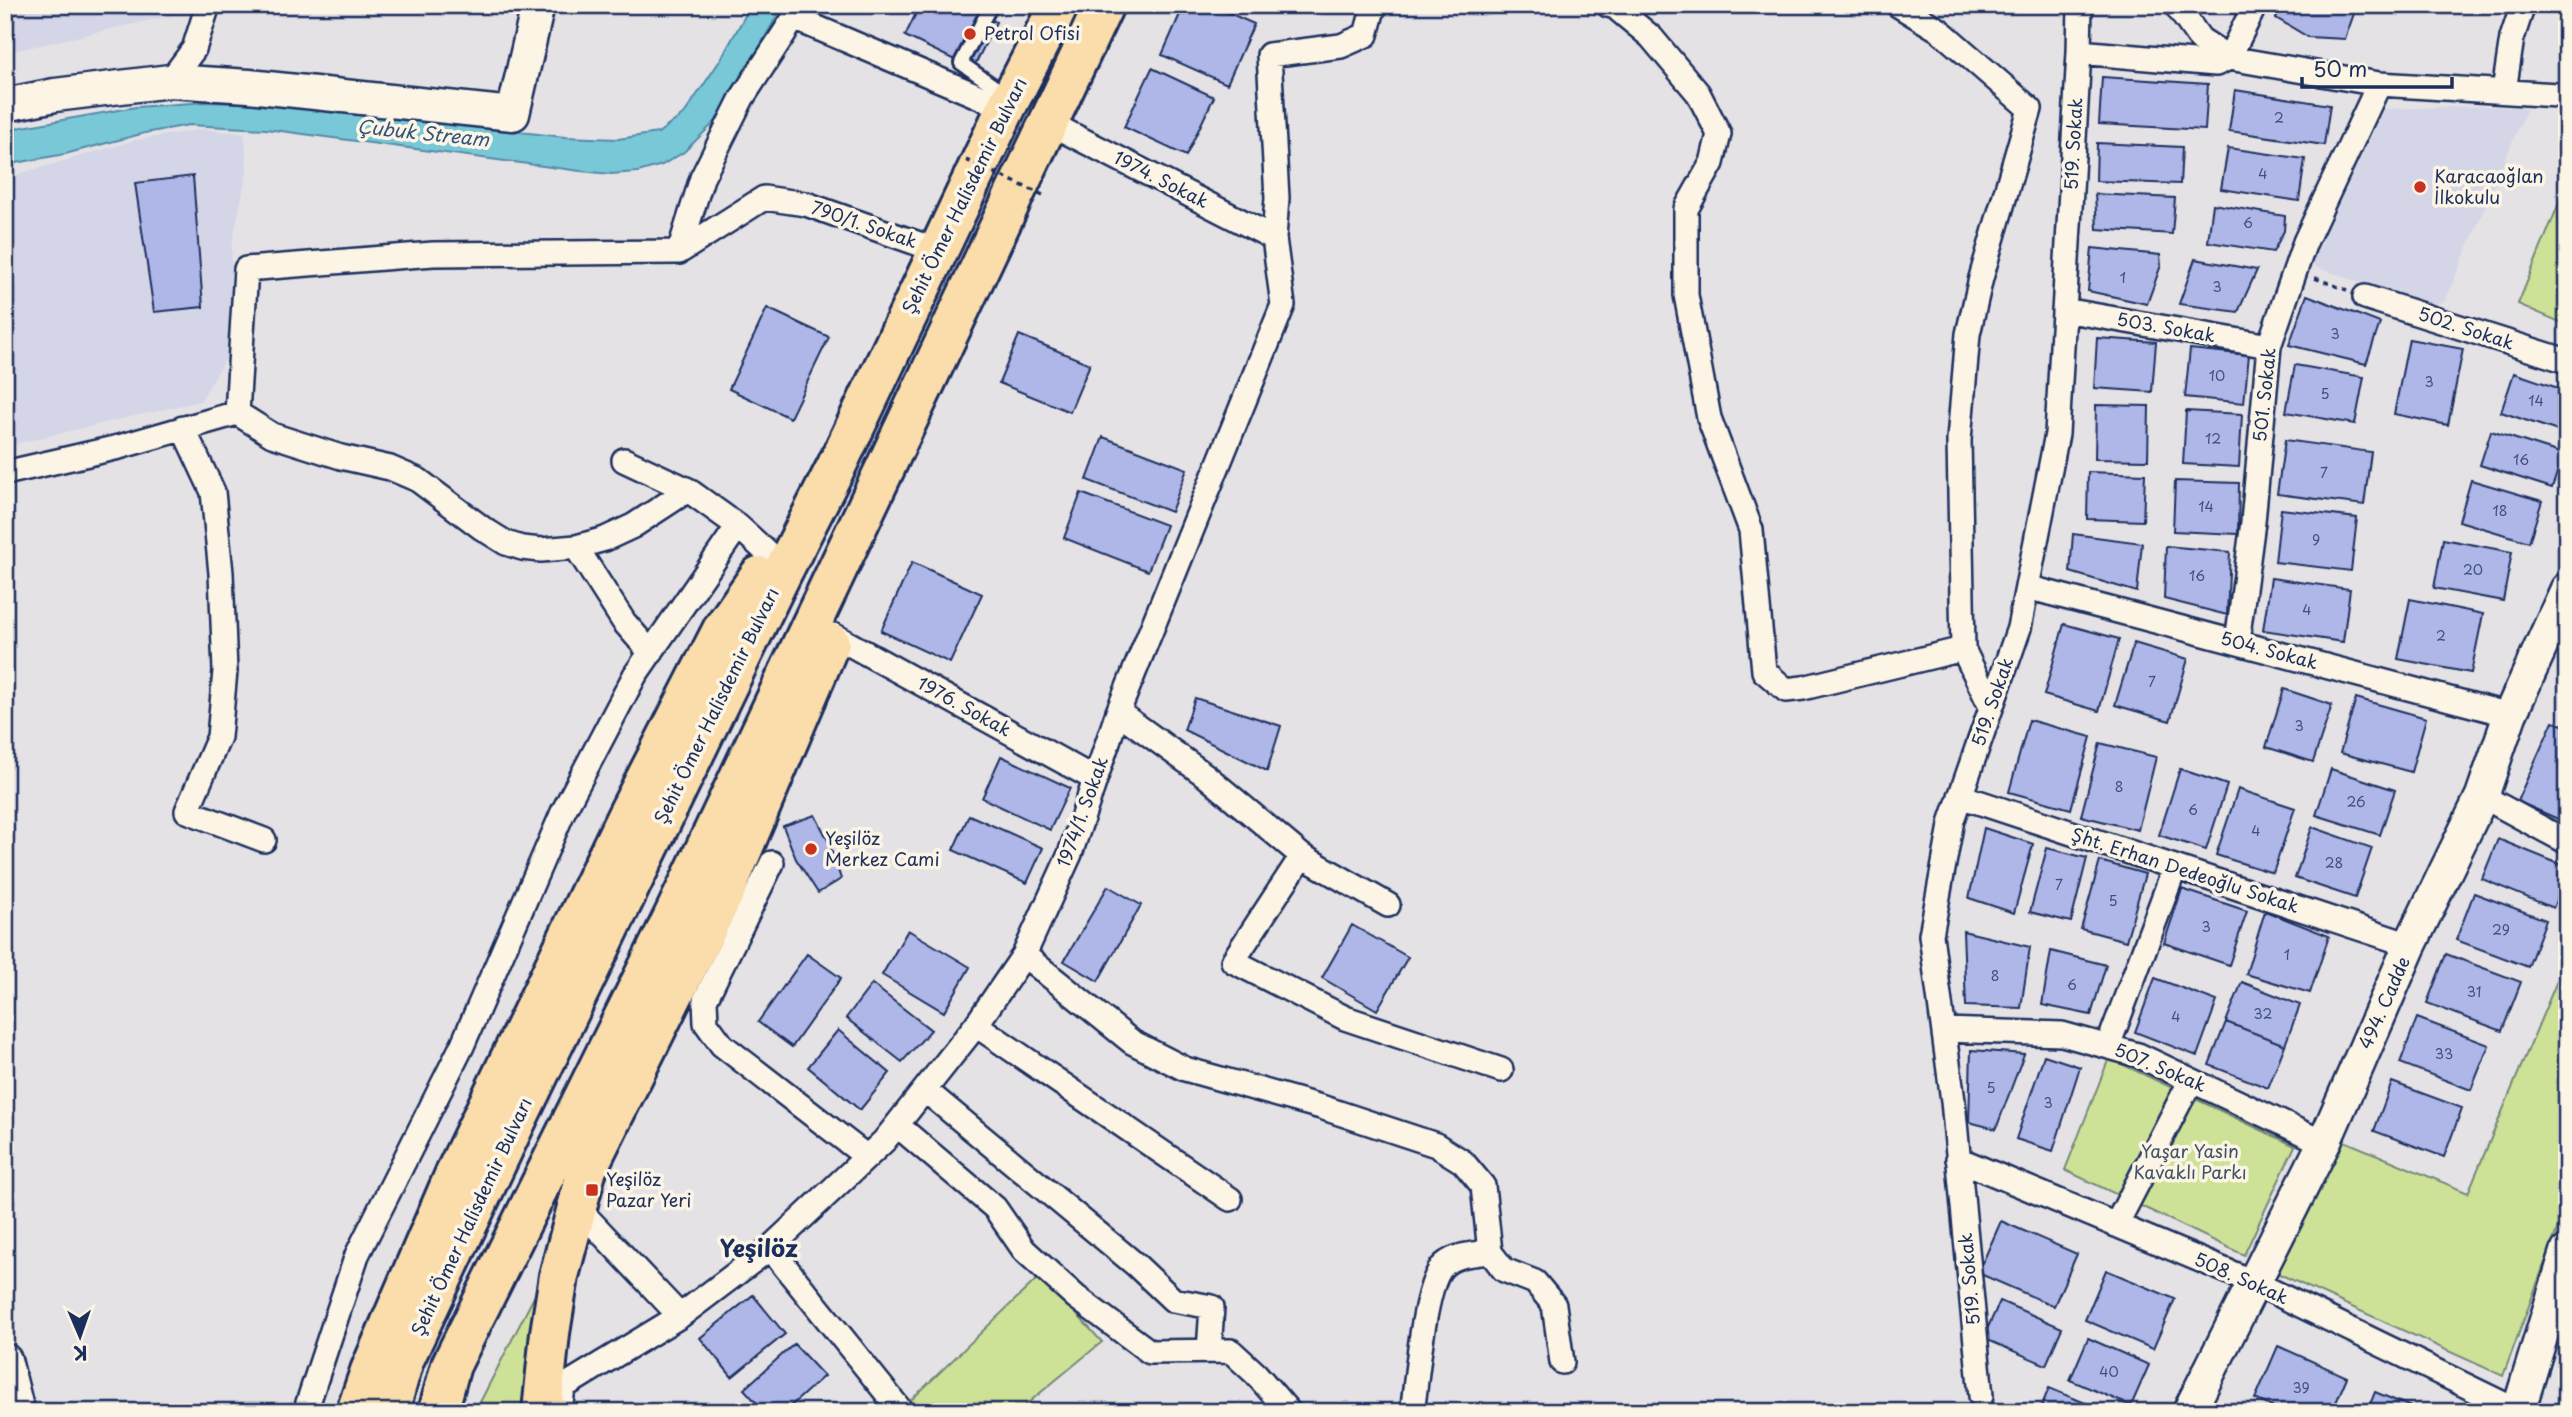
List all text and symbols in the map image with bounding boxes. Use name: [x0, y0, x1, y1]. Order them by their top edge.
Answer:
place label: Petrol Ofisi: [984, 19, 1080, 46]
marker: Petrol Ofisi: [962, 26, 978, 42]
scale bar: [2302, 46, 2453, 90]
text: 50 m: [2313, 52, 2367, 84]
street label: Şehit Ömer Halisdemir Bulvarı: [894, 72, 1033, 318]
street label: 519. Sokak: [2057, 97, 2088, 191]
house number: 2: [2274, 107, 2284, 128]
water label: Çubuk Stream: [356, 111, 491, 153]
street label: 1974. Sokak: [1110, 143, 1214, 214]
place label: Karacaoğlan İlkokulu: [2434, 162, 2544, 210]
house number: 4: [2258, 163, 2268, 184]
marker: Karacaoğlan İlkokulu: [2412, 179, 2428, 195]
street label: 790/1. Sokak: [808, 193, 921, 254]
house number: 6: [2243, 212, 2253, 233]
house number: 1: [2120, 267, 2126, 288]
house number: 3: [2212, 276, 2222, 297]
street label: 502. Sokak: [2415, 299, 2518, 356]
street label: 503. Sokak: [2115, 305, 2218, 348]
house number: 3: [2330, 323, 2340, 344]
street label: 501. Sokak: [2245, 346, 2282, 443]
house number: 10: [2209, 365, 2225, 386]
house number: 3: [2424, 371, 2434, 392]
house number: 5: [2320, 383, 2330, 404]
house number: 14: [2528, 390, 2544, 411]
house number: 12: [2205, 428, 2221, 449]
house number: 16: [2513, 449, 2529, 470]
house number: 7: [2320, 462, 2328, 483]
house number: 14: [2198, 496, 2214, 517]
house number: 18: [2492, 500, 2508, 521]
house number: 9: [2312, 529, 2320, 550]
house number: 20: [2463, 559, 2483, 580]
house number: 16: [2189, 565, 2205, 586]
street label: Şehit Ömer Halisdemir Bulvarı: [646, 582, 785, 828]
house number: 4: [2302, 599, 2312, 620]
street label: 504. Sokak: [2218, 624, 2321, 676]
house number: 2: [2436, 625, 2446, 646]
street label: 519. Sokak: [1964, 653, 2019, 750]
street label: 1976. Sokak: [913, 669, 1017, 743]
house number: 7: [2148, 671, 2156, 692]
house number: 3: [2294, 715, 2304, 736]
street label: 1974/1. Sokak: [1049, 752, 1114, 871]
house number: 8: [2115, 776, 2123, 797]
house number: 26: [2346, 791, 2366, 812]
house number: 6: [2188, 799, 2198, 820]
street label: Şht. Erhan Dedeoğlu Sokak: [2068, 820, 2303, 919]
house number: 4: [2251, 820, 2261, 841]
place label: Yeşilöz Merkez Cami: [825, 824, 940, 872]
marker: Yeşilöz Merkez Cami: [803, 841, 819, 857]
house number: 28: [2325, 852, 2343, 873]
house number: 7: [2055, 874, 2063, 895]
house number: 5: [2108, 890, 2118, 911]
house number: 3: [2201, 916, 2211, 937]
house number: 29: [2492, 919, 2510, 940]
house number: 1: [2284, 944, 2290, 965]
street label: 494. Cadde: [2351, 952, 2416, 1053]
house number: 8: [1991, 965, 1999, 986]
house number: 6: [2067, 974, 2077, 995]
house number: 31: [2467, 981, 2481, 1002]
house number: 32: [2254, 1003, 2272, 1024]
house number: 4: [2171, 1006, 2181, 1027]
street label: 507. Sokak: [2110, 1035, 2211, 1098]
house number: 33: [2435, 1043, 2453, 1064]
house number: 5: [1986, 1077, 1996, 1098]
house number: 3: [2043, 1092, 2053, 1113]
street label: Şehit Ömer Halisdemir Bulvarı: [403, 1093, 538, 1340]
park label: Yaşar Yasin Kavaklı Parkı: [2133, 1137, 2247, 1185]
place label: Yeşilöz Pazar Yeri: [606, 1165, 691, 1213]
marker: Yeşilöz Pazar Yeri: [584, 1182, 600, 1198]
district label: Yeşilöz: [720, 1229, 798, 1265]
street label: 519. Sokak: [1951, 1232, 1986, 1326]
street label: 508. Sokak: [2190, 1245, 2293, 1310]
north arrow: [46, 1302, 116, 1372]
text: K: [73, 1340, 88, 1368]
house number: 40: [2099, 1361, 2119, 1382]
house number: 39: [2292, 1377, 2310, 1398]

